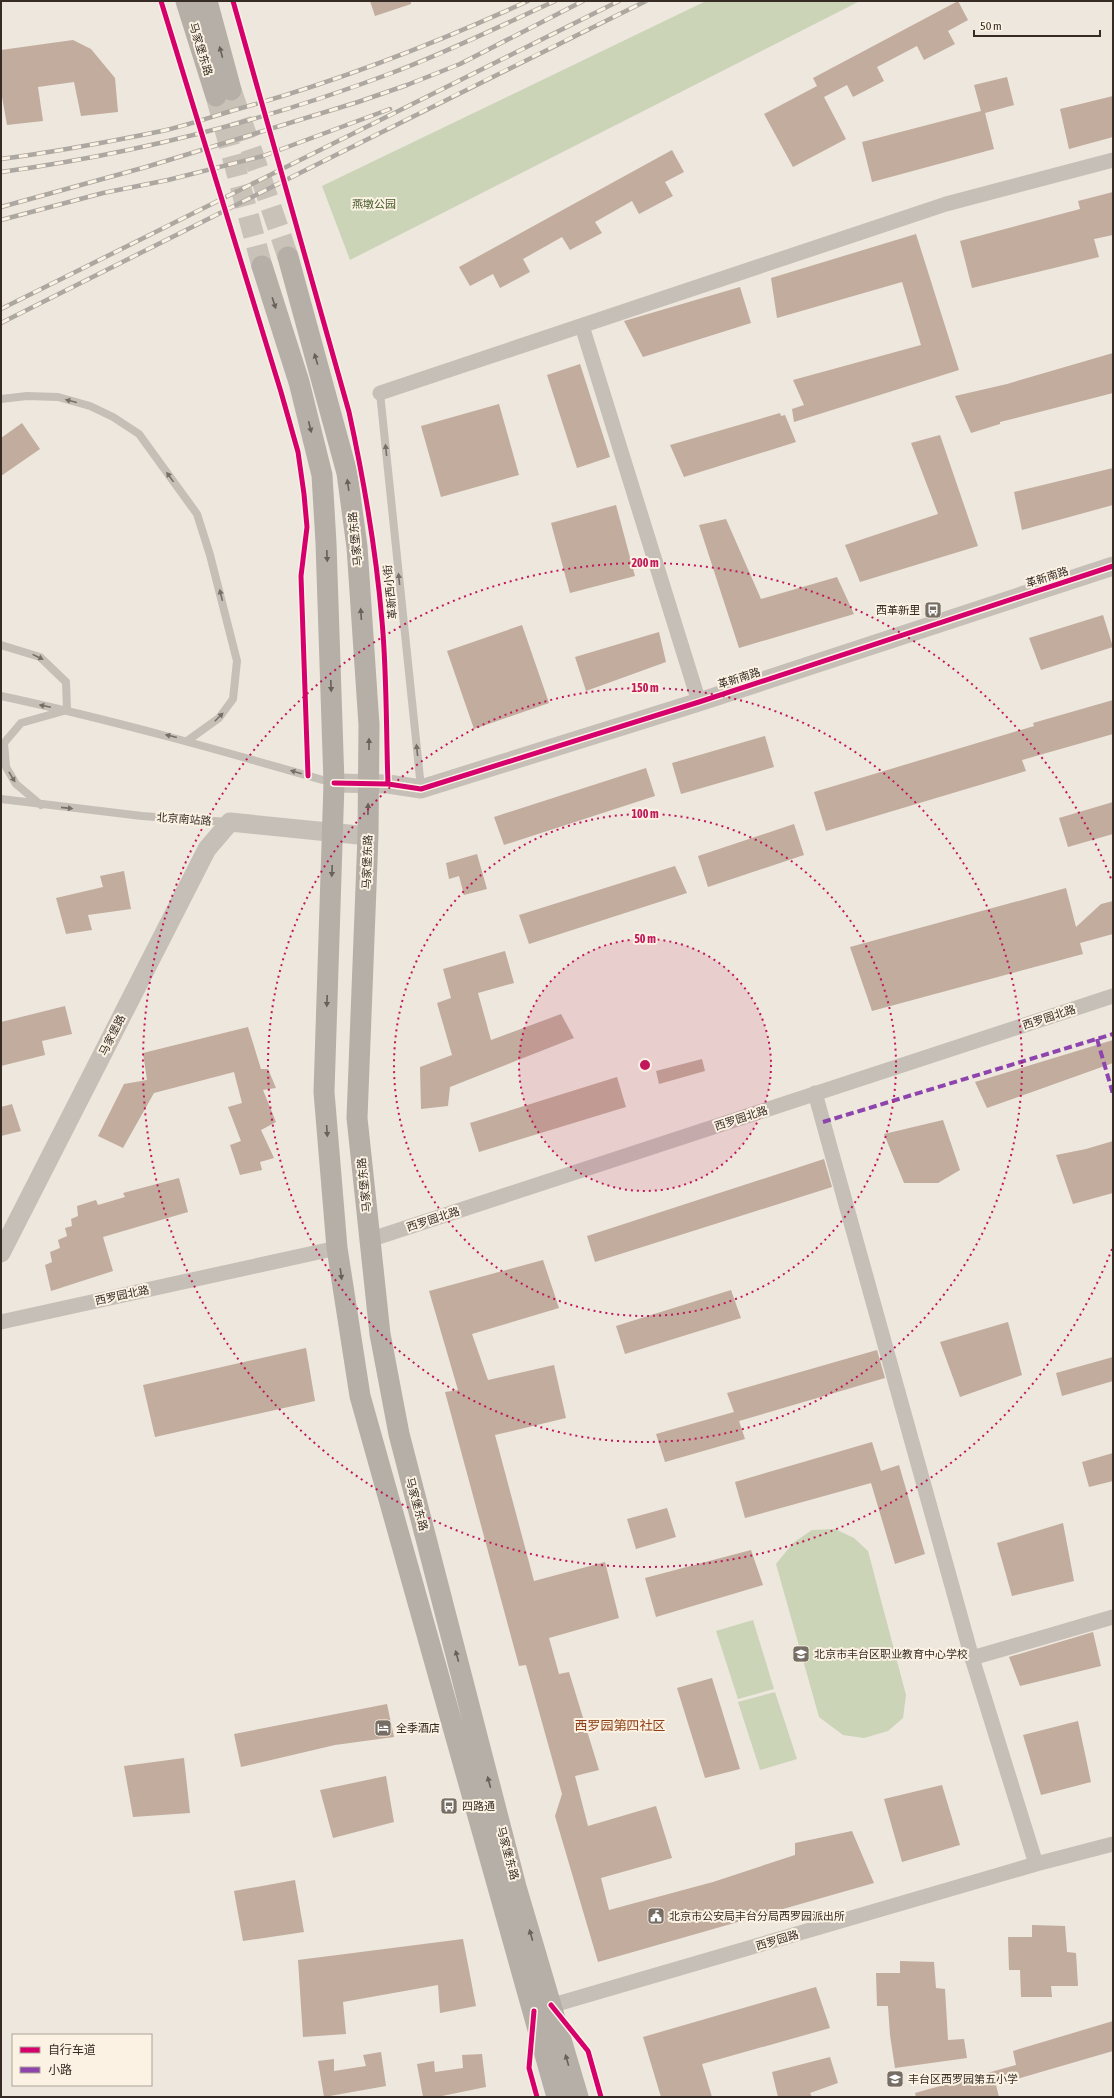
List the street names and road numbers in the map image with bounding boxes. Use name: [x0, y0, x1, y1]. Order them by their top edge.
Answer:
street label: 马家堡东路: [187, 21, 215, 77]
street label: 马家堡东路: [346, 511, 364, 567]
street label: 革新西小街: [381, 564, 399, 620]
street label: 革新南路: [1024, 564, 1070, 590]
street label: 革新南路: [716, 665, 762, 691]
street label: 北京南站路: [156, 811, 212, 827]
street label: 马家堡东路: [360, 834, 374, 890]
street label: 西罗园北路: [1021, 1003, 1077, 1031]
street label: 马家堡路: [97, 1013, 127, 1057]
street label: 西罗园北路: [713, 1104, 769, 1132]
street label: 马家堡东路: [355, 1157, 373, 1213]
street label: 西罗园北路: [405, 1205, 461, 1233]
street label: 西罗园北路: [94, 1283, 150, 1307]
street label: 马家堡东路: [404, 1476, 430, 1532]
street label: 马家堡东路: [495, 1825, 521, 1881]
street label: 西罗园路: [754, 1928, 800, 1952]

